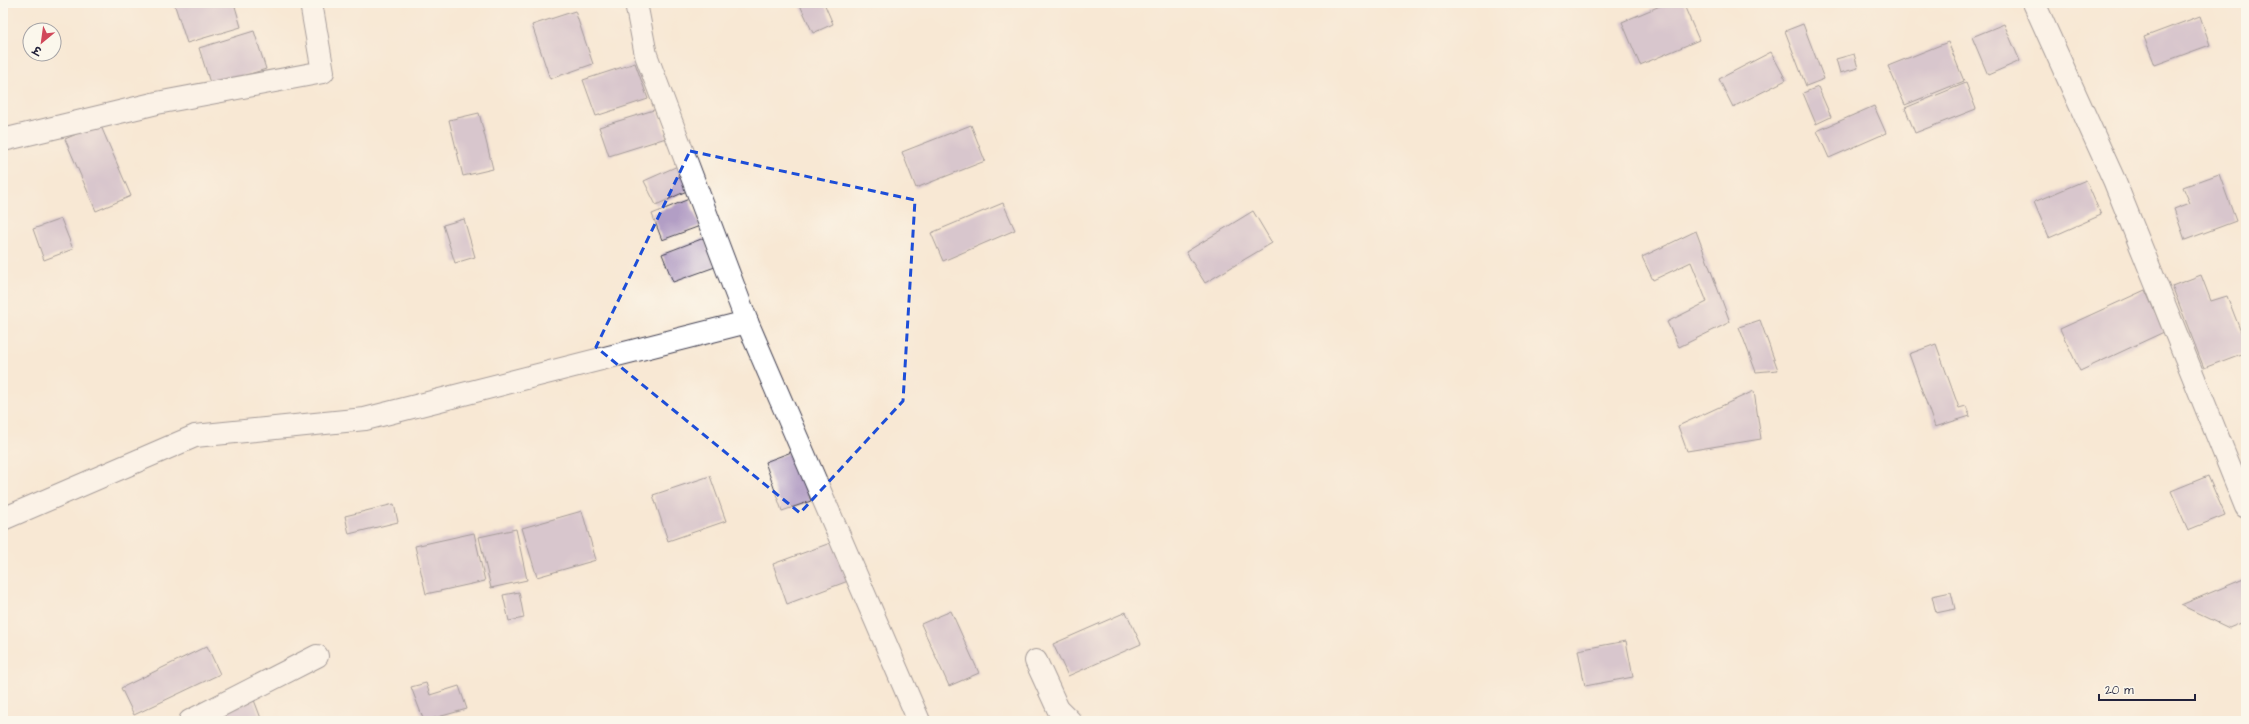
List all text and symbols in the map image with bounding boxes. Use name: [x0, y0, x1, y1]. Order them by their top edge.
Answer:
north arrow: [22, 22, 62, 62]
text: उ: [29, 41, 45, 59]
scale bar: [2099, 676, 2195, 702]
text: 20 m: [2105, 682, 2134, 699]

